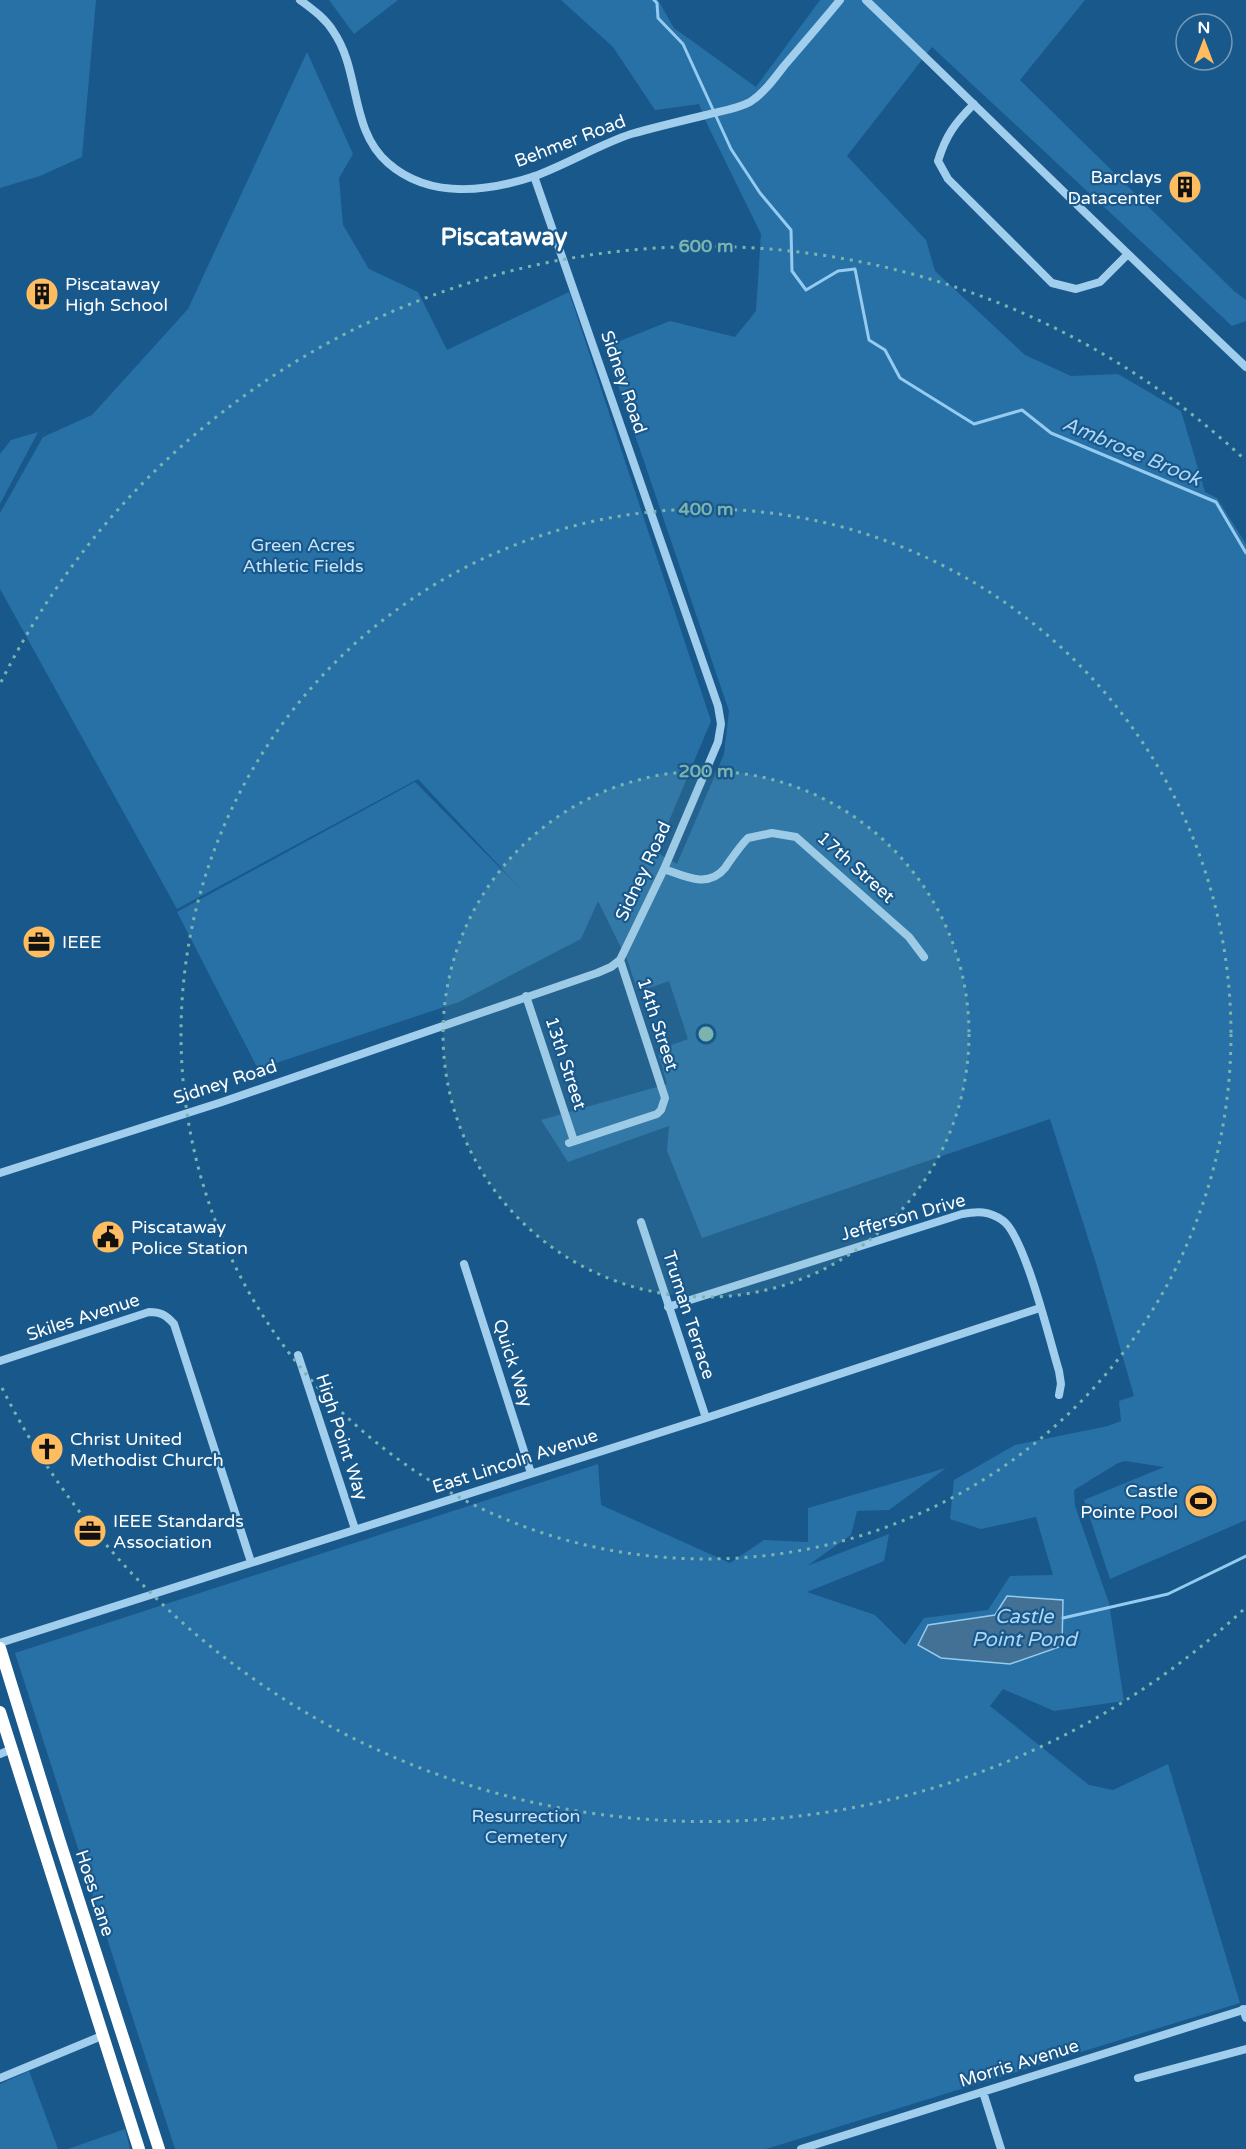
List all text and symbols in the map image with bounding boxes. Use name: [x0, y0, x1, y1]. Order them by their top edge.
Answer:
north arrow: [1174, 12, 1234, 72]
text: N: [1198, 18, 1210, 38]
street label: Behmer Road: [511, 110, 629, 172]
place label: Barclays Datacenter: [1067, 166, 1162, 209]
building icon: Barclays Datacenter: [1167, 169, 1203, 205]
district label: Piscataway: [441, 223, 568, 252]
text: 600 m: [678, 235, 734, 257]
place label: Piscataway High School: [65, 273, 168, 316]
building icon: Piscataway High School: [24, 276, 60, 312]
street label: Sidney Road: [596, 328, 652, 436]
water label: Ambrose Brook: [1059, 412, 1206, 493]
text: 400 m: [678, 498, 734, 520]
park label: Green Acres Athletic Fields: [242, 534, 364, 577]
text: 200 m: [678, 760, 734, 782]
street label: Sidney Road: [610, 818, 676, 924]
street label: 17th Street: [813, 827, 899, 908]
office icon: IEEE: [21, 924, 57, 960]
place label: IEEE: [62, 931, 102, 953]
street label: 14th Street: [633, 975, 683, 1073]
street label: 13th Street: [541, 1014, 591, 1112]
centre of rings: [696, 1024, 716, 1044]
street label: Sidney Road: [171, 1055, 279, 1109]
street label: Jefferson Drive: [838, 1189, 968, 1245]
place label: Piscataway Police Station: [131, 1216, 248, 1259]
public building icon: Piscataway Police Station: [90, 1219, 126, 1255]
street label: Truman Terrace: [658, 1248, 720, 1382]
street label: Skiles Avenue: [24, 1288, 142, 1346]
street label: Quick Way: [488, 1316, 538, 1410]
street label: High Point Way: [311, 1371, 373, 1503]
street label: East Lincoln Avenue: [430, 1424, 600, 1498]
place label: Christ United Methodist Church: [70, 1428, 224, 1471]
church icon: Christ United Methodist Church: [29, 1431, 65, 1467]
place label: Castle Pointe Pool: [1080, 1480, 1178, 1523]
sports icon: Castle Pointe Pool: [1183, 1483, 1219, 1519]
place label: IEEE Standards Association: [113, 1510, 244, 1553]
office icon: IEEE Standards Association: [72, 1513, 108, 1549]
water label: Castle Point Pond: [971, 1605, 1079, 1652]
park label: Resurrection Cemetery: [471, 1805, 581, 1848]
street label: Hoes Lane: [71, 1847, 119, 1939]
street label: Morris Avenue: [956, 2034, 1082, 2092]

